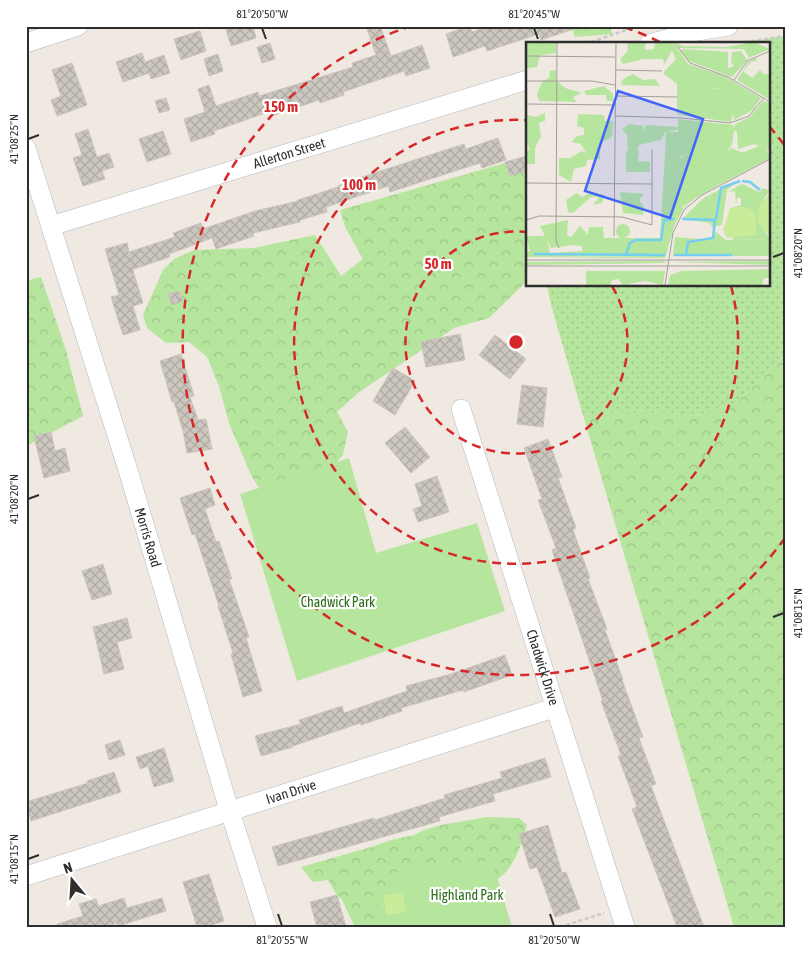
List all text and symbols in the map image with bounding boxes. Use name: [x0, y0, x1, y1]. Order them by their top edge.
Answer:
text: 81°20'50"W: [236, 7, 288, 21]
text: 81°20'45"W: [508, 7, 560, 21]
inset map: [526, 42, 770, 286]
text: 150 m: [264, 98, 298, 115]
text: 41°08'25"N: [7, 114, 21, 164]
street label: Allerton Street: [251, 134, 327, 172]
text: 100 m: [342, 176, 376, 193]
text: 41°08'20"N: [791, 228, 805, 278]
text: 50 m: [425, 255, 452, 272]
centre of rings: [507, 333, 525, 351]
text: 41°08'20"N: [7, 474, 21, 524]
street label: Morris Road: [132, 506, 164, 569]
text: 41°08'15"N: [791, 588, 805, 638]
park label: Chadwick Park: [301, 594, 375, 610]
street label: Chadwick Drive: [523, 628, 562, 707]
street label: Ivan Drive: [264, 776, 318, 807]
text: 41°08'15"N: [7, 834, 21, 884]
north arrow: [48, 856, 98, 906]
text: N: [62, 859, 74, 877]
park label: Highland Park: [430, 887, 504, 903]
text: 81°20'55"W: [256, 933, 308, 947]
text: 81°20'50"W: [528, 933, 580, 947]

